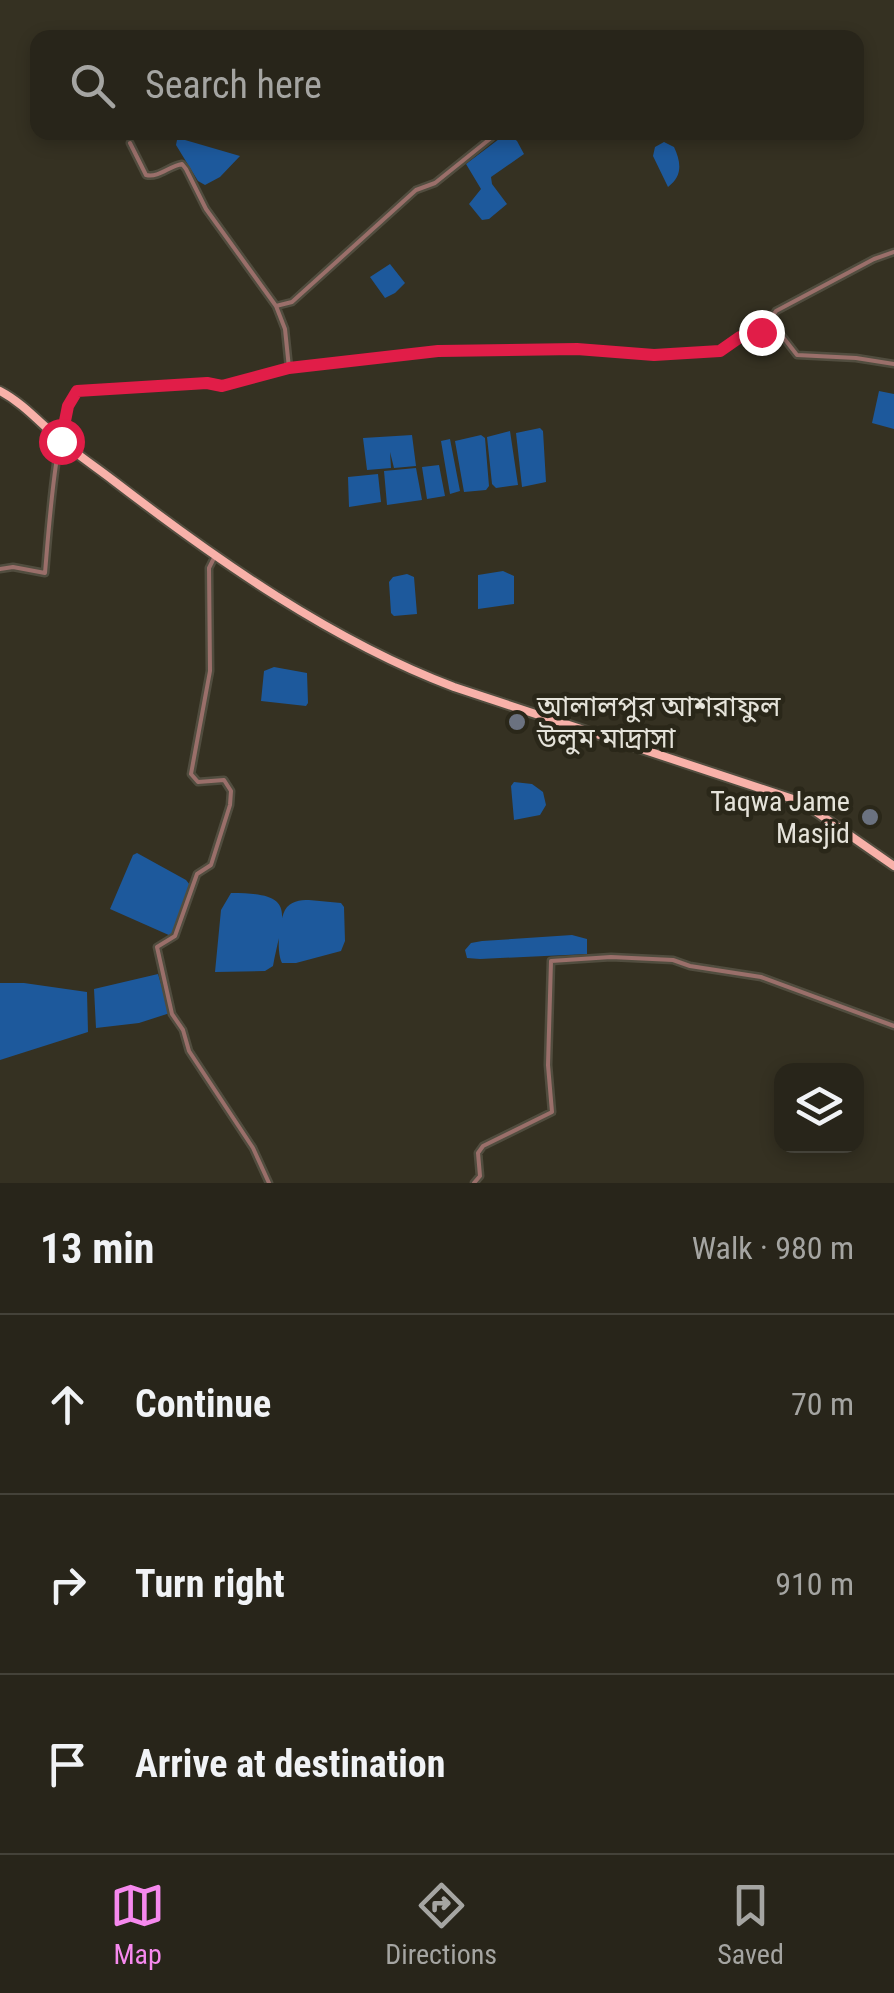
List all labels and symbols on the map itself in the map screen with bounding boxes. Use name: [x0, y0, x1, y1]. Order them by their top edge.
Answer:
route end: [739, 310, 785, 356]
route start: [39, 419, 85, 465]
place label: আলালপুর আশরাফুল উলুম মাদ্রাসা: [536, 690, 781, 755]
marker: আলালপুর আশরাফুল উলুম মাদ্রাসা: [506, 711, 528, 733]
place label: Taqwa Jame Masjid: [710, 785, 850, 850]
marker: Taqwa Jame Masjid: [859, 806, 881, 828]

